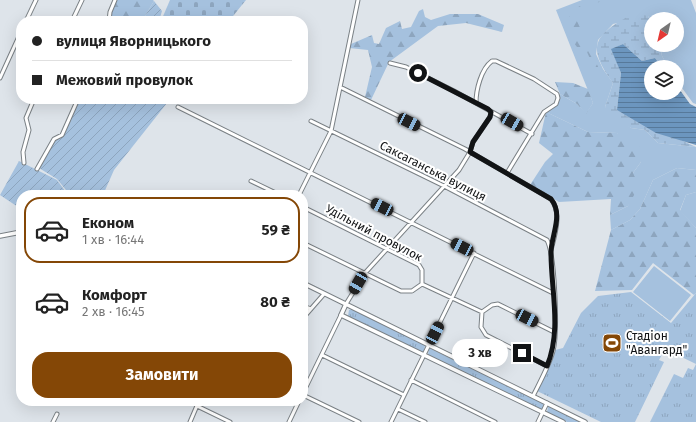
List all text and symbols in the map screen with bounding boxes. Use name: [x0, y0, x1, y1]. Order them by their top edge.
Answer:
north arrow: [644, 12, 684, 52]
map controls: [644, 12, 684, 100]
text: вулиця Яворницького: [56, 32, 211, 50]
button: layers: [644, 60, 684, 100]
route start: [409, 64, 427, 82]
text: Межовий провулок: [56, 71, 193, 89]
car: [396, 111, 422, 133]
car: [499, 111, 525, 133]
street label: Саксаганська вулиця: [377, 138, 489, 204]
car: [369, 196, 395, 218]
street label: Удільний провулок: [323, 202, 425, 265]
icon: car: [34, 212, 70, 248]
text: Економ: [82, 214, 134, 232]
text: 59 ₴: [262, 221, 290, 239]
text: 1 хв · 16:44: [82, 232, 144, 247]
car: [449, 236, 475, 258]
car: [347, 270, 369, 296]
icon: car: [34, 284, 70, 320]
text: Комфорт: [82, 286, 147, 304]
text: 80 ₴: [260, 293, 290, 311]
text: 2 хв · 16:45: [82, 304, 144, 319]
car: [514, 307, 540, 329]
car: [424, 320, 446, 346]
place label: Стадіон "Авангард": [626, 329, 687, 357]
sports icon: Стадіон "Авангард": [601, 332, 623, 354]
callout: 3 хв: [452, 339, 508, 367]
route end: [513, 344, 531, 362]
text: 3 хв: [468, 345, 492, 360]
button: Замовити: [32, 352, 292, 398]

